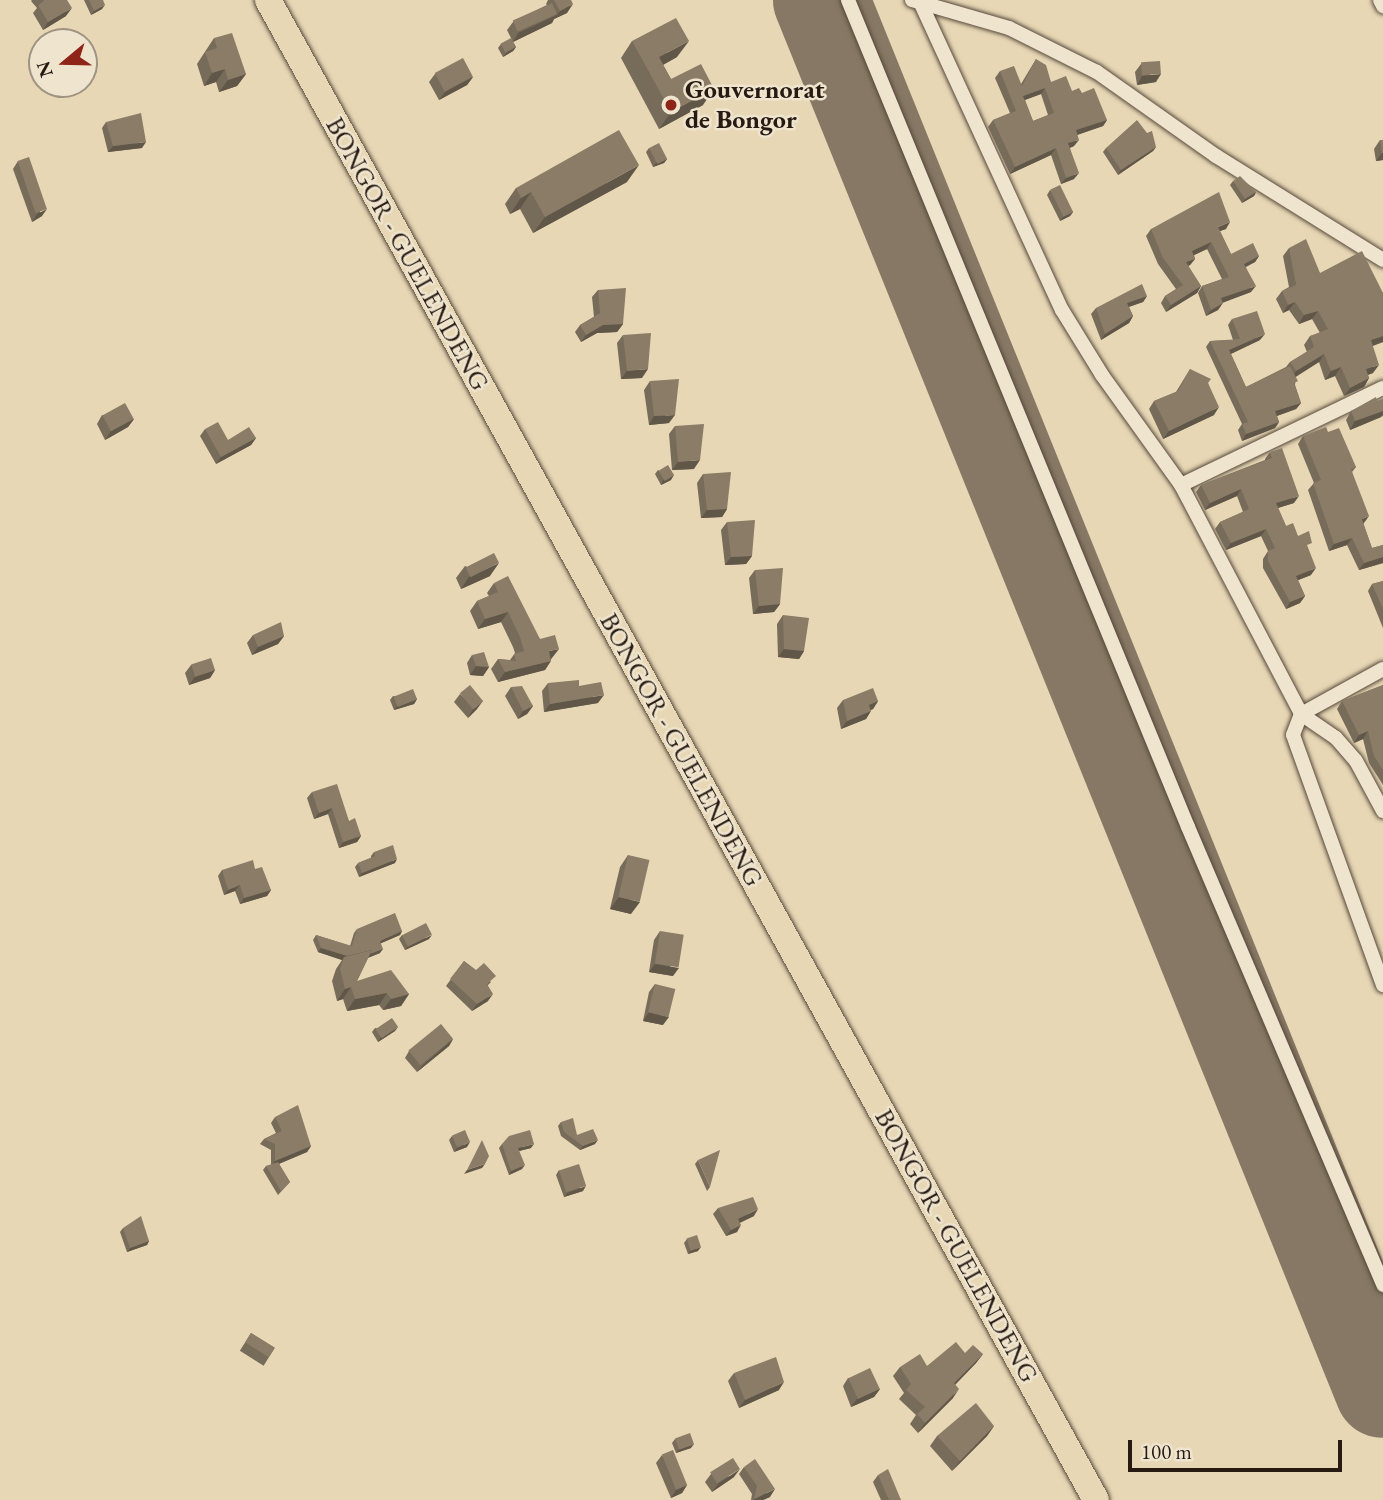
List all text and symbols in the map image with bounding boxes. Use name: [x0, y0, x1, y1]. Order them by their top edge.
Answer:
north arrow: [28, 28, 98, 98]
text: N: [30, 58, 59, 81]
place label: Gouvernorat de Bongor: [685, 74, 825, 136]
marker: Gouvernorat de Bongor: [663, 97, 679, 113]
street label: BONGOR - GUELENDENG: [319, 112, 495, 396]
street label: BONGOR - GUELENDENG: [593, 608, 769, 892]
street label: BONGOR - GUELENDENG: [868, 1104, 1044, 1388]
scale bar: [1131, 1426, 1344, 1470]
text: 100 m: [1141, 1438, 1192, 1465]

